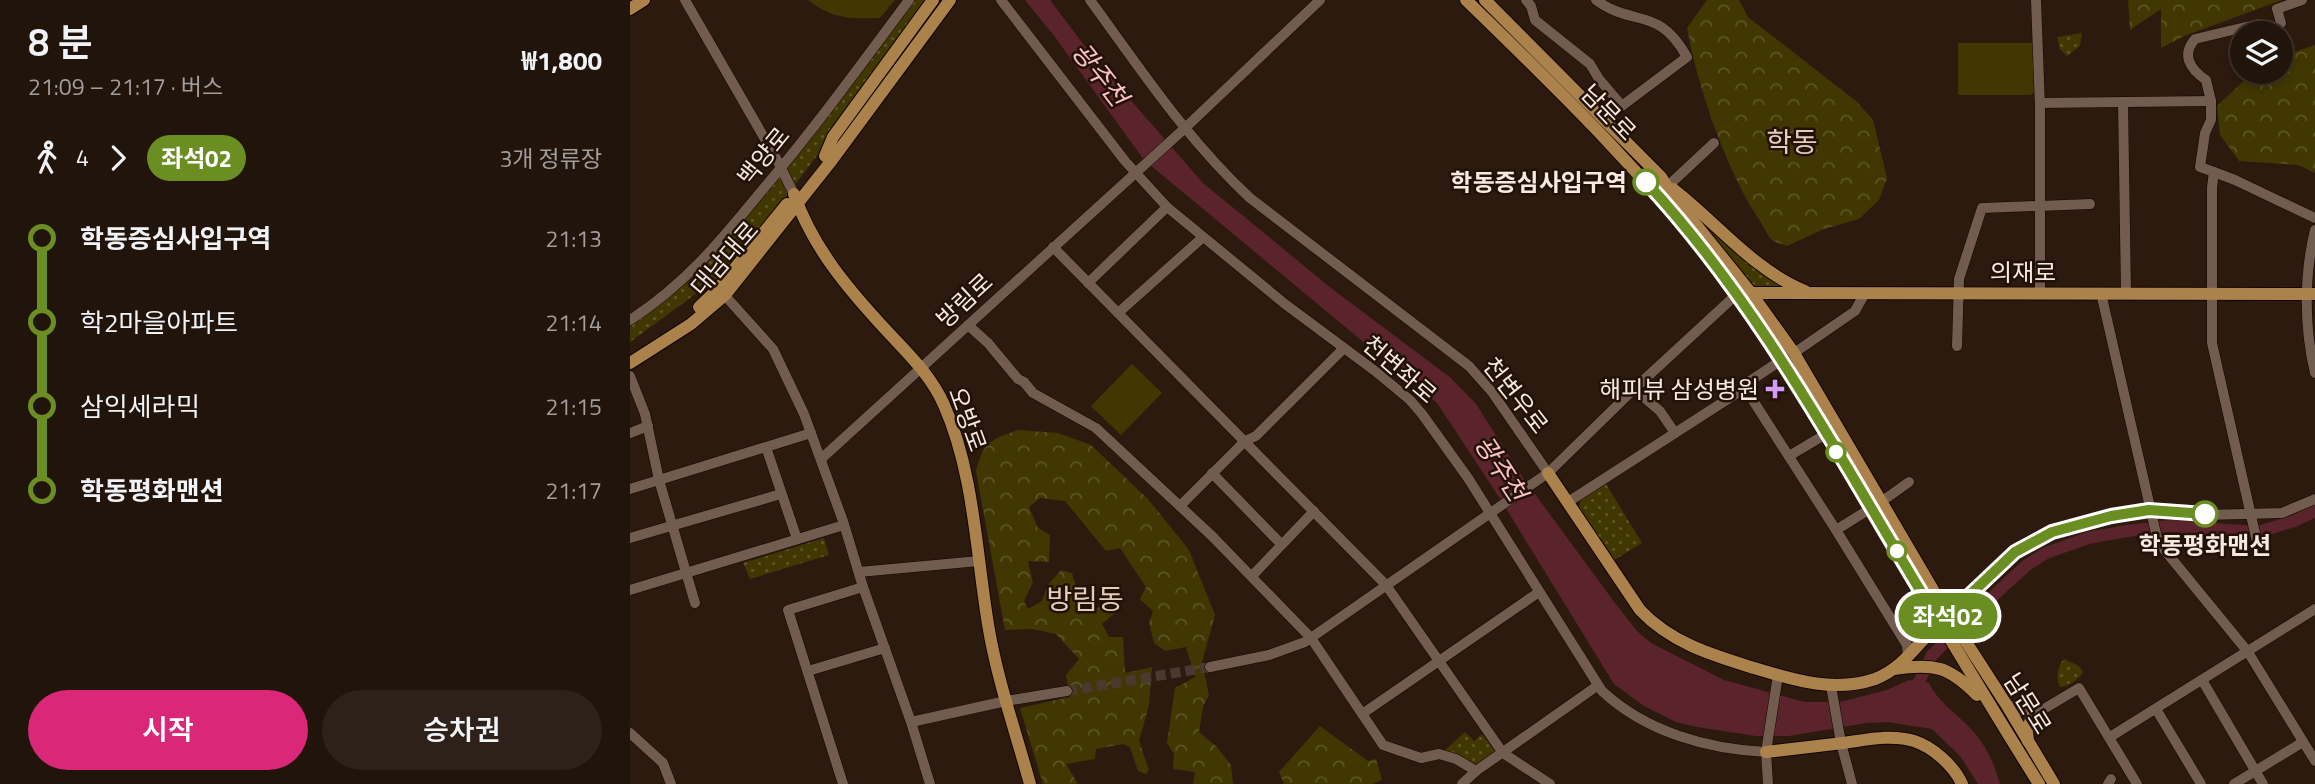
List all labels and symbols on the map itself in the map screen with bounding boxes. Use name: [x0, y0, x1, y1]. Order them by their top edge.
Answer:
water label: 광주천: [1063, 34, 1139, 117]
street label: 남문로: [1573, 76, 1645, 148]
street label: 백양로: [728, 119, 798, 193]
district label: 학동: [1766, 120, 1818, 163]
place label: 학동증심사입구역: [1450, 164, 1627, 200]
marker: 학동증심사입구역: [1633, 169, 1659, 195]
street label: 대남대로: [681, 213, 767, 303]
street label: 의재로: [1990, 254, 2056, 290]
street label: 방림로: [927, 264, 1001, 336]
street label: 천변좌로: [1355, 326, 1445, 412]
street label: 천변우로: [1475, 349, 1557, 441]
place label: 해피뷰 삼성병원: [1599, 371, 1759, 407]
marker: 해피뷰 삼성병원: [1765, 379, 1785, 399]
street label: 오방로: [940, 382, 996, 456]
water label: 광주천: [1465, 427, 1539, 511]
unlabelled marker: [1826, 442, 1846, 462]
marker: 학동평화맨션: [2192, 501, 2218, 527]
place label: 학동평화맨션: [2139, 527, 2271, 563]
unlabelled marker: [1887, 541, 1907, 561]
district label: 방림동: [1046, 577, 1124, 620]
line badge: 좌석02: [1899, 593, 1997, 639]
street label: 남문로: [1995, 665, 2061, 741]

